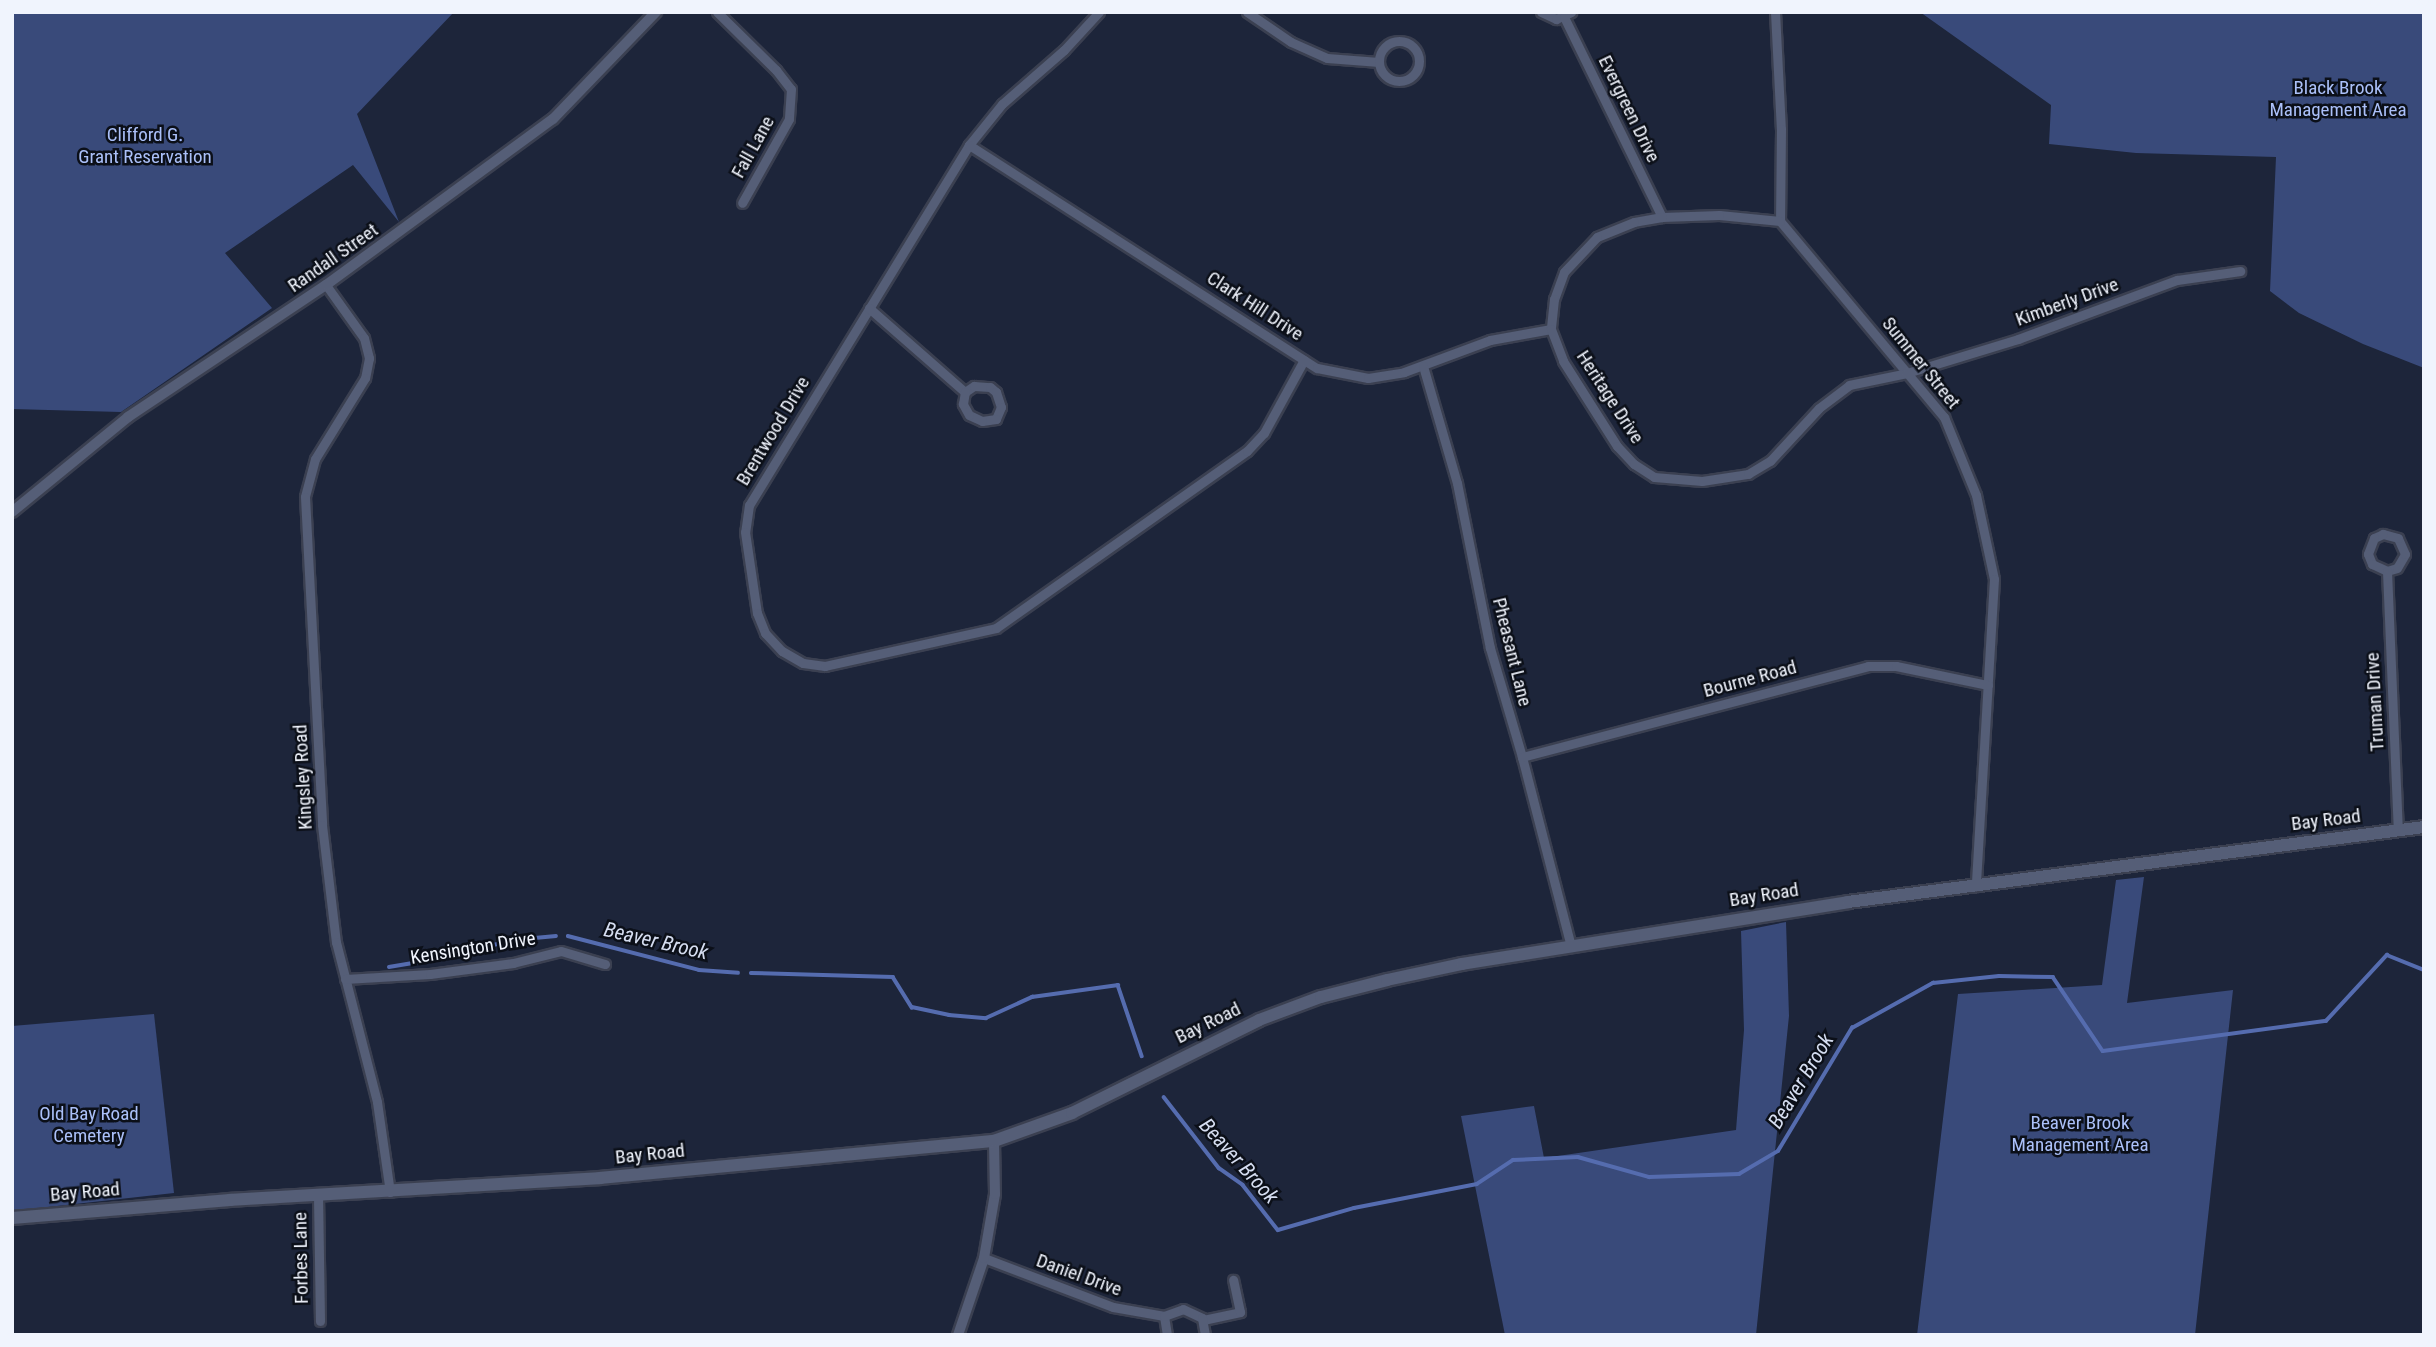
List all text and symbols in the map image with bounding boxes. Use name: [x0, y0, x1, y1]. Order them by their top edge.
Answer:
street label: Evergreen Drive: [1593, 52, 1665, 166]
park label: Black Brook Management Area: [2269, 77, 2407, 121]
street label: Fall Lane: [727, 112, 779, 182]
park label: Clifford G. Grant Reservation: [78, 124, 212, 168]
street label: Randall Street: [284, 219, 382, 297]
street label: Clark Hill Drive: [1203, 266, 1307, 346]
street label: Kimberly Drive: [2013, 273, 2121, 331]
street label: Summer Street: [1877, 313, 1965, 413]
street label: Heritage Drive: [1572, 346, 1648, 448]
street label: Brentwood Drive: [732, 372, 814, 490]
street label: Pheasant Lane: [1488, 595, 1536, 709]
street label: Truman Drive: [2361, 652, 2389, 752]
street label: Bourne Road: [1701, 656, 1799, 702]
street label: Kingsley Road: [289, 724, 317, 830]
street label: Bay Road: [2290, 804, 2362, 836]
street label: Bay Road: [1728, 878, 1800, 912]
water label: Beaver Brook: [601, 917, 711, 965]
street label: Kensington Drive: [409, 927, 537, 969]
street label: Bay Road: [1172, 997, 1244, 1049]
water label: Beaver Brook: [1763, 1029, 1839, 1133]
park label: Old Bay Road Cemetery: [39, 1103, 139, 1147]
park label: Beaver Brook Management Area: [2011, 1112, 2149, 1156]
water label: Beaver Brook: [1194, 1113, 1284, 1209]
street label: Bay Road: [614, 1139, 686, 1169]
street label: Bay Road: [49, 1178, 121, 1206]
street label: Forbes Lane: [289, 1212, 313, 1304]
street label: Daniel Drive: [1033, 1249, 1125, 1301]

